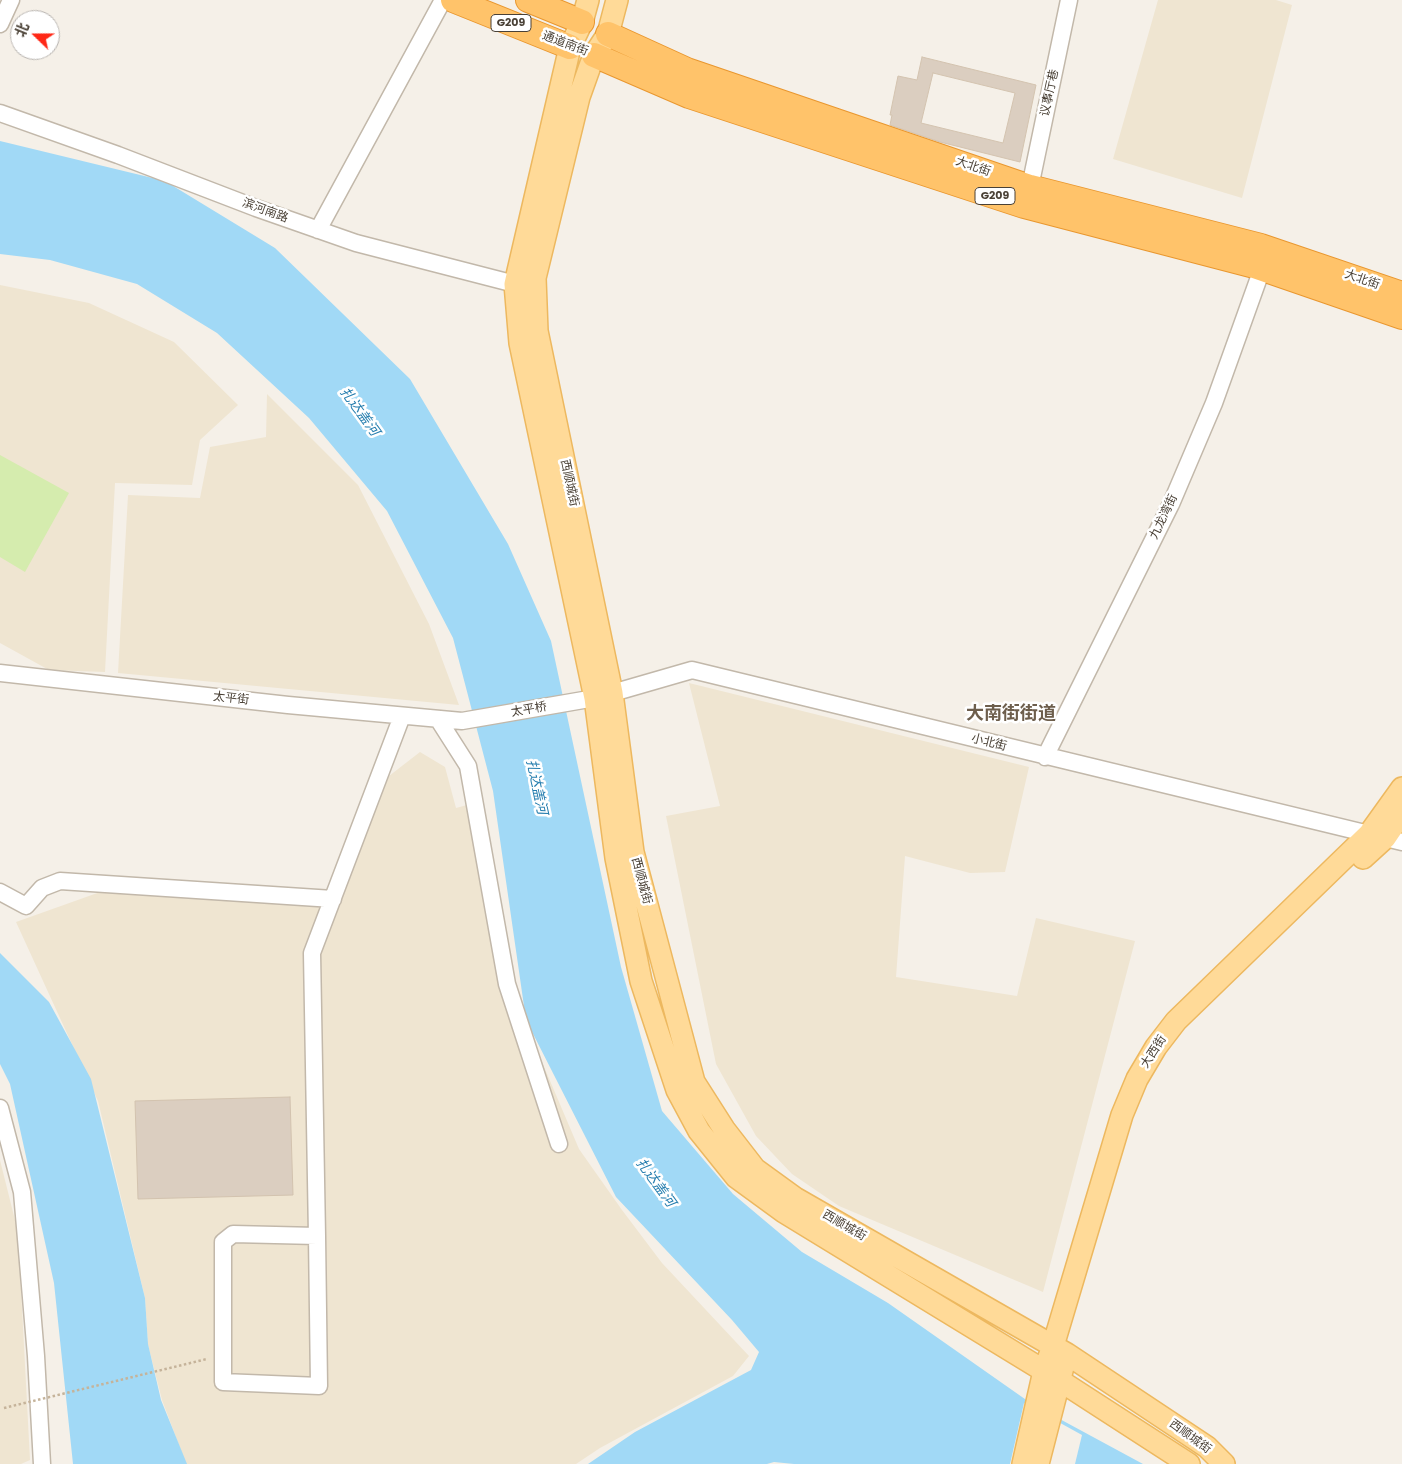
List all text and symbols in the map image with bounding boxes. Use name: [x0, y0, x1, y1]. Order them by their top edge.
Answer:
north arrow: [10, 10, 60, 60]
road number: G209: [491, 14, 531, 32]
text: 北: [10, 20, 34, 40]
street label: 通道南街: [540, 29, 590, 59]
street label: 议事厅巷: [1038, 68, 1062, 118]
street label: 大北街: [954, 154, 992, 180]
road number: G209: [975, 188, 1015, 205]
street label: 滨河南路: [240, 196, 290, 226]
street label: 大北街: [1343, 267, 1381, 293]
water label: 扎达盖河: [336, 384, 382, 440]
street label: 西顺城街: [557, 458, 581, 508]
street label: 九龙湾街: [1147, 492, 1181, 542]
street label: 太平街: [212, 690, 250, 708]
street label: 太平桥: [510, 700, 548, 720]
district label: 大南街街道: [966, 703, 1056, 725]
street label: 小北街: [970, 732, 1008, 754]
water label: 扎达盖河: [522, 758, 550, 816]
street label: 西顺城街: [628, 856, 654, 906]
street label: 大西街: [1138, 1033, 1170, 1071]
water label: 扎达盖河: [632, 1155, 678, 1211]
street label: 西顺城街: [820, 1208, 868, 1244]
street label: 西顺城街: [1166, 1417, 1214, 1457]

